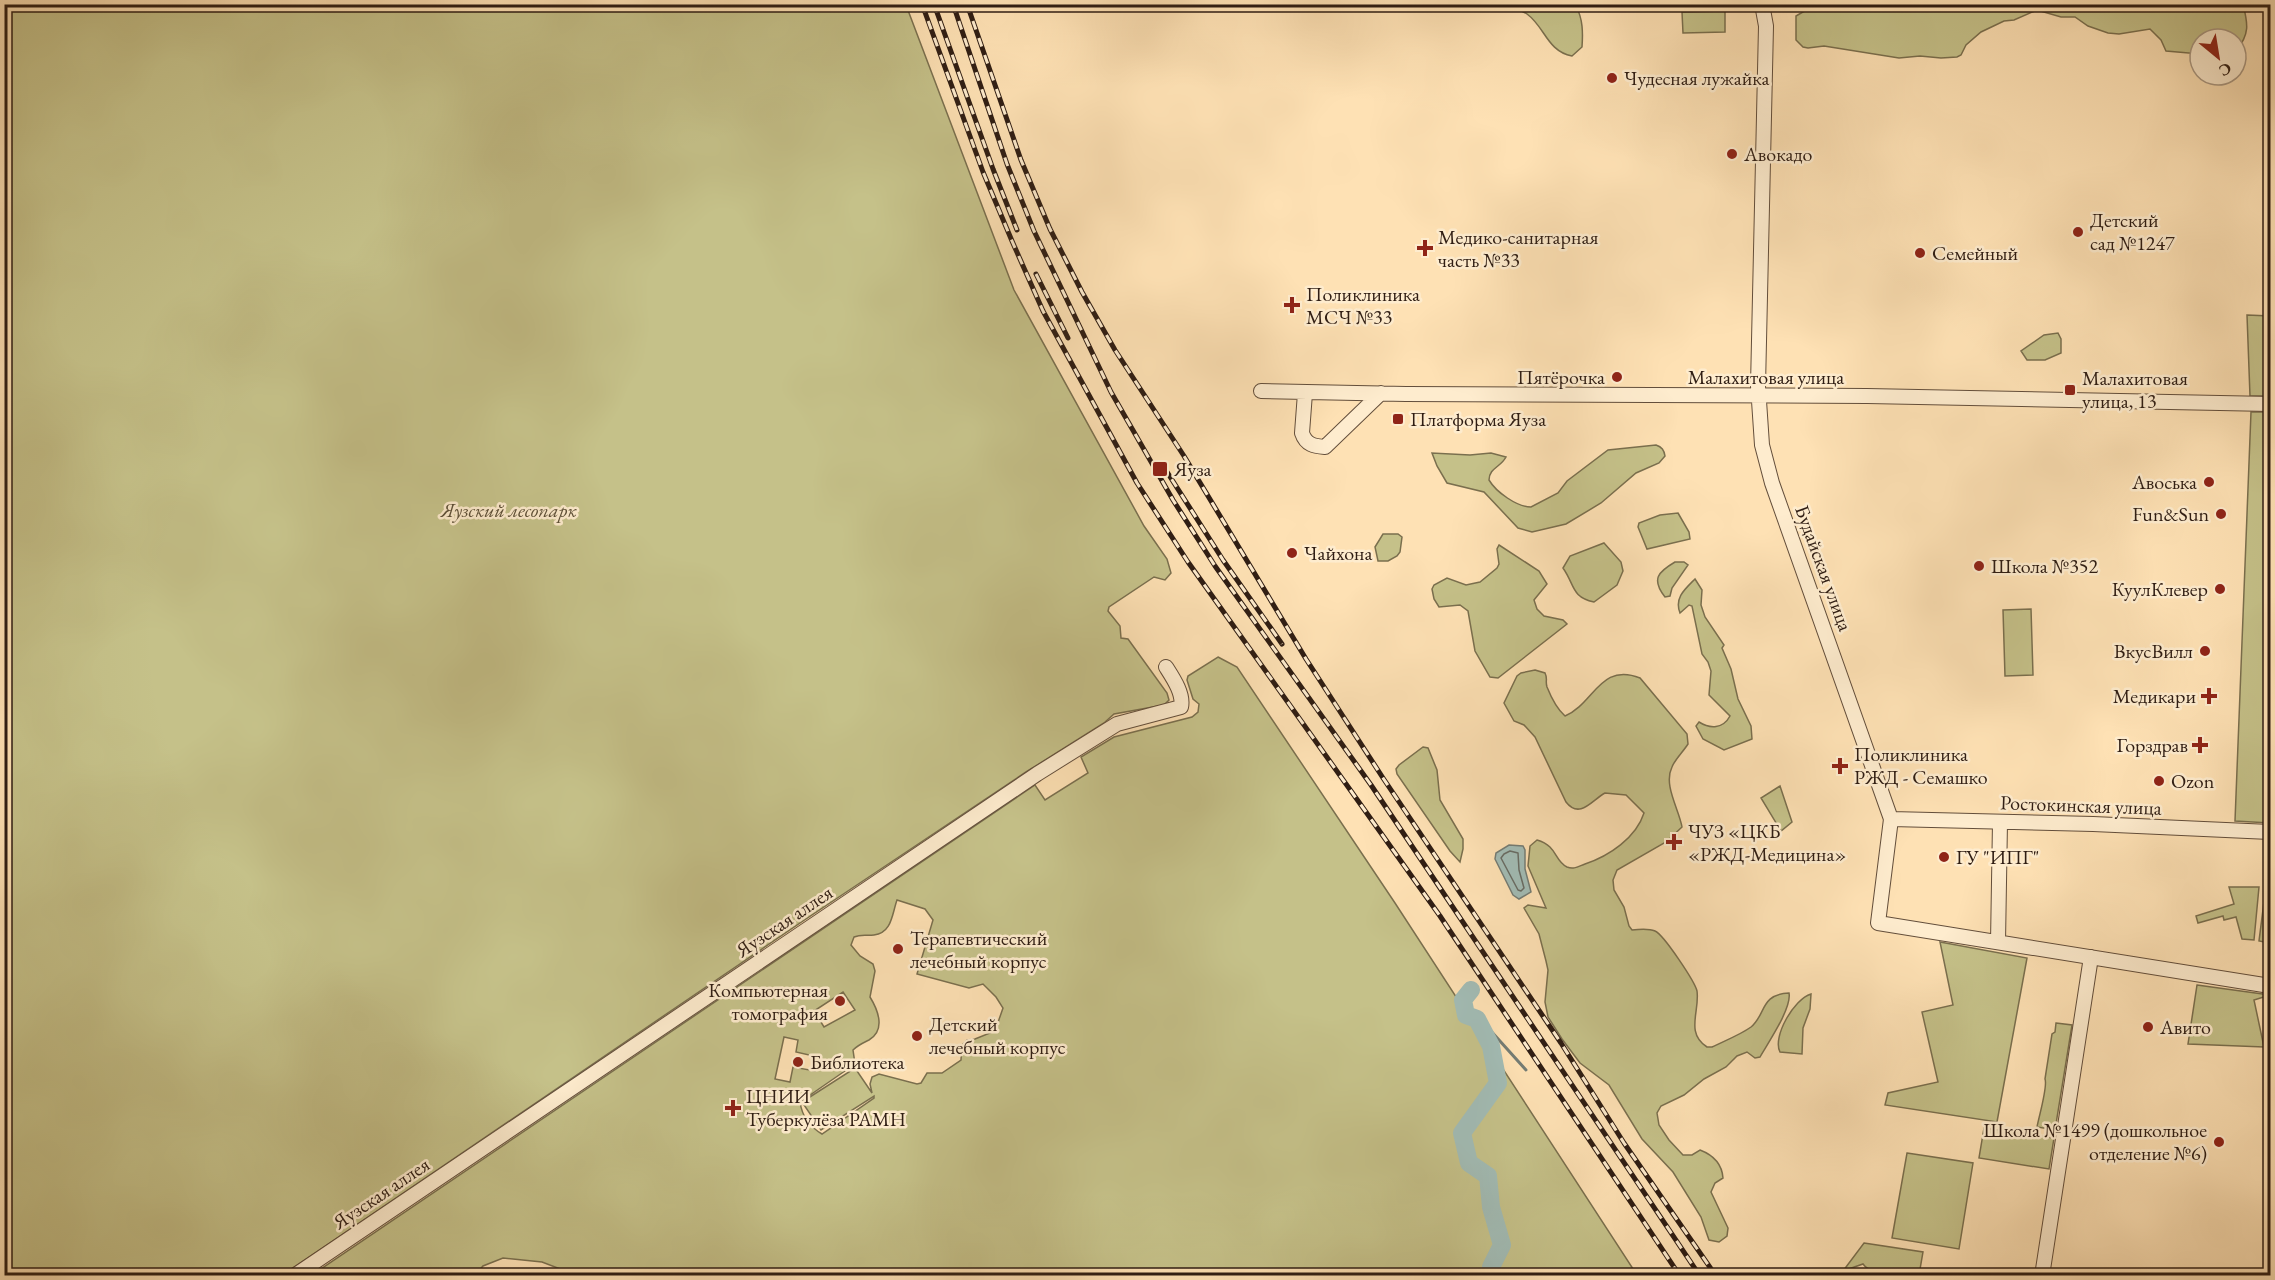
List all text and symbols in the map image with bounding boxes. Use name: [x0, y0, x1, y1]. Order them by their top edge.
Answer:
north arrow: [2188, 27, 2248, 87]
text: С: [2215, 58, 2235, 81]
place label: Чудесная лужайка: [1624, 65, 1770, 91]
marker: Чудесная лужайка: [1605, 71, 1619, 85]
place label: Авокадо: [1743, 141, 1813, 167]
marker: Авокадо: [1725, 147, 1739, 161]
place label: Детский сад №1247: [2090, 207, 2175, 256]
place label: Медико-санитарная часть №33: [1438, 224, 1598, 273]
marker: Детский сад №1247: [2071, 225, 2085, 239]
marker: Медико-санитарная часть №33: [1416, 239, 1434, 257]
place label: Семейный: [1932, 240, 2018, 266]
marker: Семейный: [1913, 246, 1927, 260]
place label: Поликлиника МСЧ №33: [1306, 281, 1420, 330]
marker: Поликлиника МСЧ №33: [1283, 296, 1301, 314]
place label: Пятёрочка: [1517, 364, 1605, 390]
street label: Малахитовая улица: [1688, 364, 1844, 390]
place label: Малахитовая улица, 13: [2082, 365, 2188, 414]
marker: Пятёрочка: [1610, 370, 1624, 384]
marker: Малахитовая улица, 13: [2063, 383, 2077, 397]
place label: Платформа Яуза: [1410, 406, 1546, 432]
marker: Платформа Яуза: [1391, 412, 1405, 426]
place label: Яуза: [1173, 456, 1212, 482]
marker: Яуза: [1151, 460, 1169, 478]
place label: Авоська: [2131, 469, 2197, 495]
marker: Авоська: [2202, 475, 2216, 489]
park label: Яузский лесопарк: [439, 497, 577, 523]
street label: Будайская улица: [1789, 501, 1859, 635]
place label: Fun&Sun: [2132, 501, 2209, 527]
marker: Fun&Sun: [2214, 507, 2228, 521]
place label: Чайхона: [1304, 540, 1373, 566]
marker: Чайхона: [1285, 546, 1299, 560]
place label: Школа №352: [1991, 553, 2098, 579]
marker: Школа №352: [1972, 559, 1986, 573]
place label: КуулКлевер: [2112, 576, 2208, 602]
marker: КуулКлевер: [2213, 582, 2227, 596]
place label: ВкусВилл: [2114, 638, 2193, 664]
marker: ВкусВилл: [2198, 644, 2212, 658]
place label: Медикари: [2113, 683, 2196, 709]
marker: Медикари: [2200, 687, 2218, 705]
place label: Горздрав: [2117, 732, 2188, 758]
marker: Горздрав: [2193, 738, 2207, 752]
place label: Поликлиника РЖД - Семашко: [1854, 741, 1988, 790]
marker: Поликлиника РЖД - Семашко: [1831, 757, 1849, 775]
place label: Ozon: [2171, 768, 2215, 794]
marker: Ozon: [2152, 774, 2166, 788]
street label: Ростокинская улица: [2000, 789, 2162, 821]
place label: ЧУЗ «ЦКБ «РЖД-Медицина»: [1688, 818, 1846, 867]
marker: ЧУЗ «ЦКБ «РЖД-Медицина»: [1665, 833, 1683, 851]
place label: ГУ "ИПГ": [1956, 844, 2039, 870]
marker: ГУ "ИПГ": [1937, 850, 1951, 864]
street label: Яузская аллея: [730, 879, 838, 964]
place label: Терапевтический лечебный корпус: [910, 925, 1048, 974]
marker: Терапевтический лечебный корпус: [891, 942, 905, 956]
place label: Компьютерная томография: [708, 977, 828, 1026]
marker: Компьютерная томография: [833, 994, 847, 1008]
place label: Детский лечебный корпус: [929, 1011, 1066, 1060]
place label: Авито: [2159, 1014, 2211, 1040]
marker: Авито: [2141, 1020, 2155, 1034]
marker: Детский лечебный корпус: [910, 1029, 924, 1043]
place label: Библиотека: [810, 1049, 905, 1075]
marker: Библиотека: [791, 1055, 805, 1069]
place label: ЦНИИ Туберкулёза РАМН: [746, 1083, 906, 1132]
marker: ЦНИИ Туберкулёза РАМН: [724, 1099, 742, 1117]
place label: Школа №1499 (дошкольное отделение №6): [1983, 1117, 2207, 1166]
marker: Школа №1499 (дошкольное отделение №6): [2212, 1135, 2226, 1149]
street label: Яузская аллея: [327, 1151, 435, 1236]

